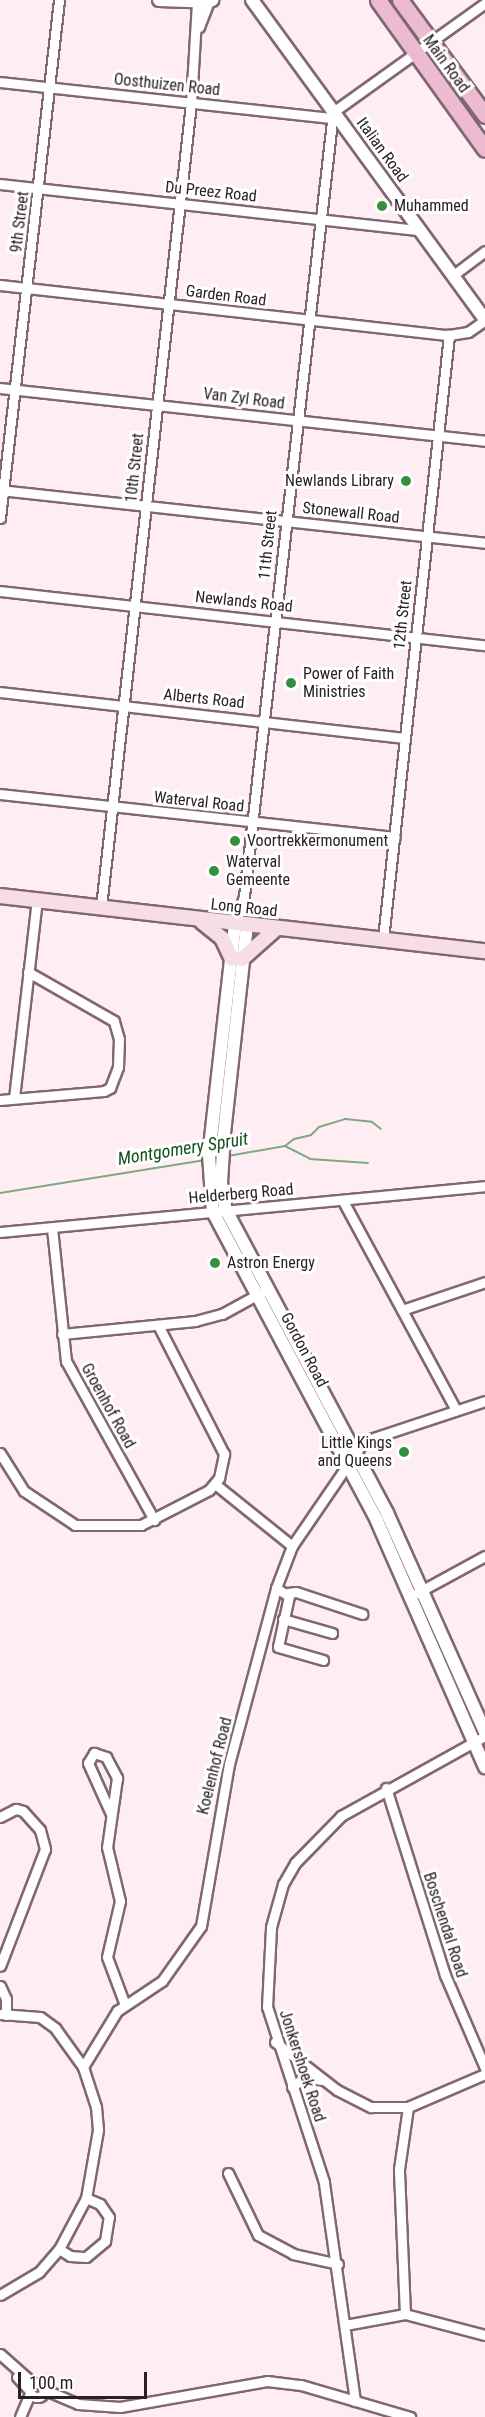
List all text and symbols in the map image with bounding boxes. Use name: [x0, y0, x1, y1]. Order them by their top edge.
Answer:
street label: Main Road: [419, 31, 473, 97]
street label: Oosthuizen Road: [113, 70, 221, 100]
street label: Italian Road: [352, 114, 412, 186]
street label: Du Preez Road: [164, 178, 258, 206]
street label: 9th Street: [7, 190, 33, 254]
place label: Muhammed: [394, 196, 469, 216]
marker: Muhammed: [375, 199, 389, 213]
street label: Garden Road: [185, 282, 267, 310]
street label: Van Zyl Road: [202, 384, 286, 414]
street label: 10th Street: [122, 432, 148, 504]
place label: Newlands Library: [285, 471, 394, 491]
marker: Newlands Library: [399, 474, 413, 488]
street label: Stonewall Road: [302, 498, 400, 528]
street label: 11th Street: [255, 509, 281, 581]
street label: 12th Street: [390, 579, 416, 651]
street label: Newlands Road: [194, 587, 294, 617]
place label: Power of Faith Ministries: [303, 664, 394, 702]
marker: Power of Faith Ministries: [284, 676, 298, 690]
street label: Alberts Road: [163, 685, 245, 713]
street label: Waterval Road: [153, 788, 245, 816]
place label: Voortrekkermonument: [247, 831, 388, 851]
marker: Voortrekkermonument: [228, 834, 242, 848]
place label: Waterval Gemeente: [226, 852, 290, 890]
marker: Waterval Gemeente: [207, 864, 221, 878]
street label: Long Road: [210, 895, 278, 921]
water label: Montgomery Spruit: [116, 1128, 250, 1170]
street label: Helderberg Road: [188, 1180, 294, 1208]
place label: Astron Energy: [227, 1253, 315, 1273]
marker: Astron Energy: [208, 1256, 222, 1270]
street label: Gordon Road: [276, 1309, 332, 1391]
street label: Groenhof Road: [77, 1360, 139, 1452]
place label: Little Kings and Queens: [318, 1433, 392, 1471]
marker: Little Kings and Queens: [397, 1445, 411, 1459]
street label: Koelenhof Road: [194, 1715, 236, 1817]
street label: Boschendal Road: [419, 1870, 471, 1980]
street label: Jonkershoek Road: [275, 2008, 329, 2124]
scale bar: [21, 2360, 150, 2398]
text: 100 m: [29, 2372, 73, 2393]

